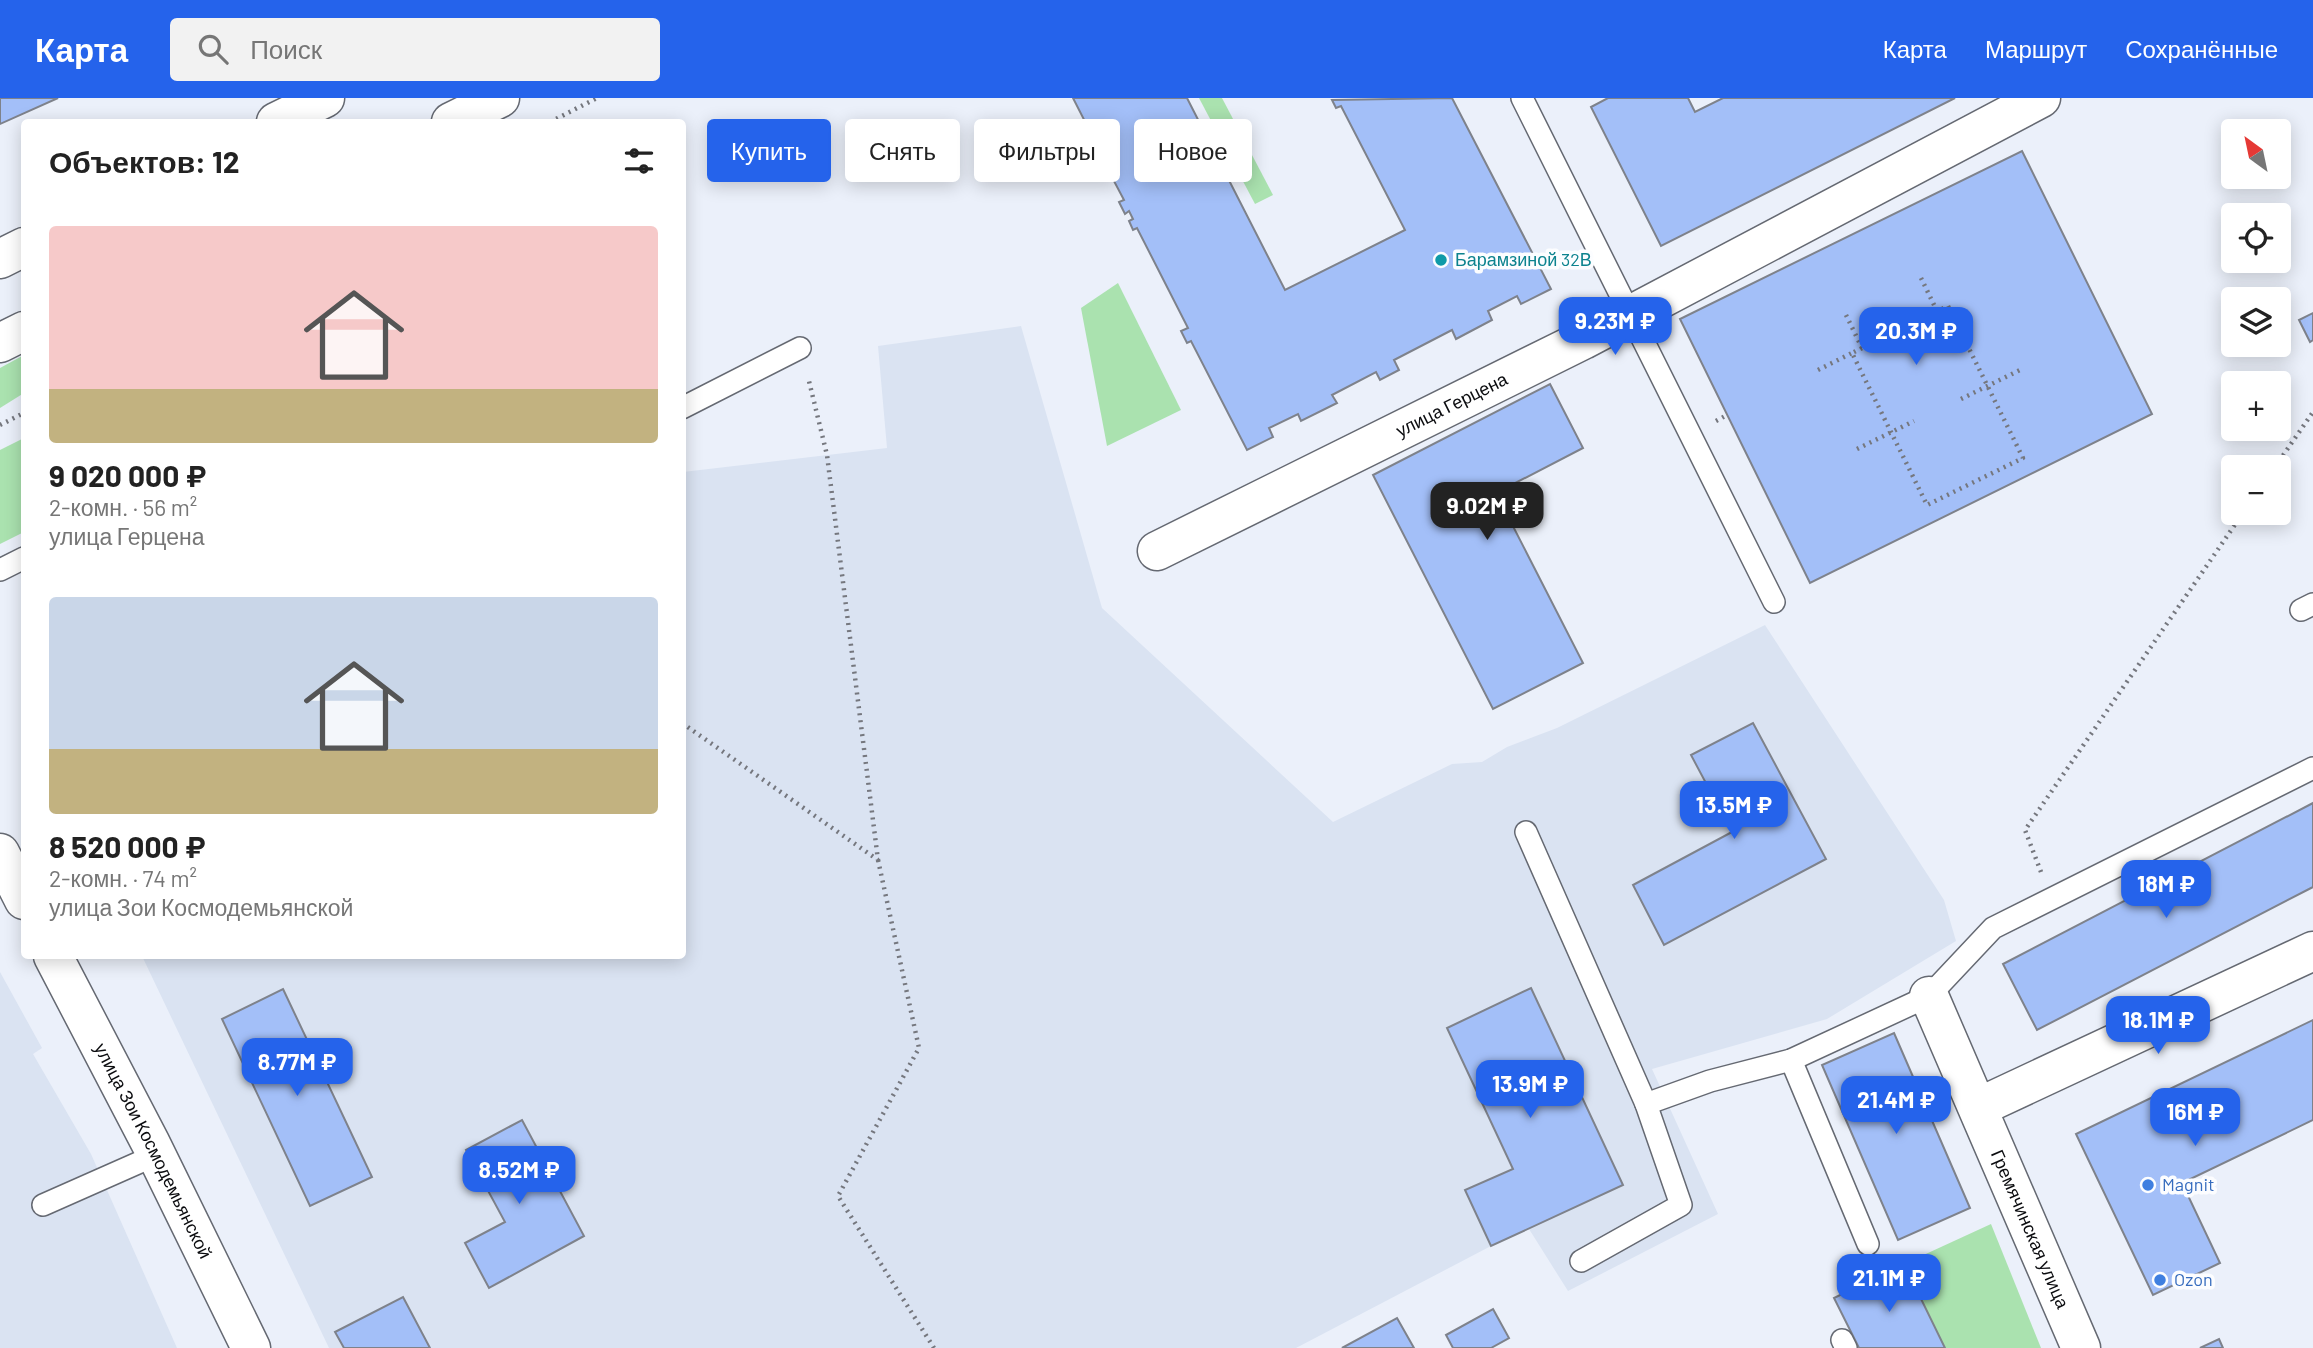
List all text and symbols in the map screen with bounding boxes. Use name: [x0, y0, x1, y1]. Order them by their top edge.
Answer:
search box: [170, 18, 660, 81]
text: Карта: [35, 29, 128, 69]
icon: search: [194, 30, 232, 68]
text: Поиск: [250, 33, 322, 64]
text: Карта: [1883, 34, 1947, 63]
text: Маршрут: [1985, 34, 2087, 63]
text: Сохранённые: [2125, 34, 2278, 63]
chip: Купить: [707, 119, 831, 182]
chip: Снять: [845, 119, 960, 182]
chip: Фильтры: [974, 119, 1120, 182]
chip: Новое: [1134, 119, 1252, 182]
north arrow: [2221, 119, 2291, 189]
map controls: [2221, 119, 2291, 525]
icon: filters: [620, 142, 658, 180]
text: Объектов: 12: [49, 143, 239, 179]
button: locate: [2221, 203, 2291, 273]
place label: Барамзиной 32В: [1455, 248, 1592, 270]
marker: Барамзиной 32В: [1433, 252, 1449, 268]
icon: home: [291, 272, 417, 398]
button: layers: [2221, 287, 2291, 357]
pin: 9.23M ₽: [1550, 298, 1680, 357]
text: 9.23M ₽: [1575, 306, 1655, 334]
pin: 20.3M ₽: [1851, 308, 1981, 367]
text: 20.3M ₽: [1875, 316, 1957, 344]
street label: улица Герцена: [1392, 367, 1512, 441]
button: +: [2221, 371, 2291, 441]
button: −: [2221, 455, 2291, 525]
text: 9 020 000 ₽: [49, 457, 206, 493]
pin: 9.02M ₽: [1422, 482, 1552, 542]
text: 9.02M ₽: [1447, 491, 1527, 519]
text: 2-комн. · 56 m²: [49, 493, 197, 521]
text: улица Герцена: [49, 522, 205, 550]
icon: home: [291, 643, 417, 769]
pin: 13.5M ₽: [1669, 782, 1799, 841]
text: 13.5M ₽: [1696, 790, 1772, 818]
text: 8 520 000 ₽: [49, 828, 206, 864]
pin: 18M ₽: [2117, 860, 2215, 920]
text: 2-комн. · 74 m²: [49, 864, 197, 892]
text: 18M ₽: [2137, 869, 2195, 897]
text: улица Зои Космодемьянской: [49, 893, 353, 921]
pin: 18.1M ₽: [2093, 996, 2223, 1056]
text: 18.1M ₽: [2122, 1005, 2194, 1033]
pin: 8.77M ₽: [232, 1038, 362, 1098]
street label: улица Зои Космодемьянской: [90, 1039, 217, 1262]
text: 8.77M ₽: [258, 1047, 336, 1075]
pin: 13.9M ₽: [1465, 1060, 1595, 1120]
text: 13.9M ₽: [1492, 1069, 1568, 1097]
pin: 21.4M ₽: [1831, 1076, 1961, 1136]
text: 21.4M ₽: [1857, 1085, 1935, 1113]
pin: 16M ₽: [2146, 1088, 2244, 1148]
text: 16M ₽: [2166, 1097, 2224, 1125]
pin: 8.52M ₽: [454, 1146, 584, 1206]
street label: Гремячинская улица: [1987, 1146, 2075, 1312]
text: 8.52M ₽: [478, 1155, 560, 1183]
place label: Magnit: [2162, 1173, 2215, 1195]
marker: Magnit: [2140, 1177, 2156, 1193]
pin: 21.1M ₽: [1824, 1254, 1954, 1314]
text: 21.1M ₽: [1853, 1263, 1925, 1291]
place label: Ozon: [2174, 1268, 2213, 1290]
marker: Ozon: [2152, 1272, 2168, 1288]

